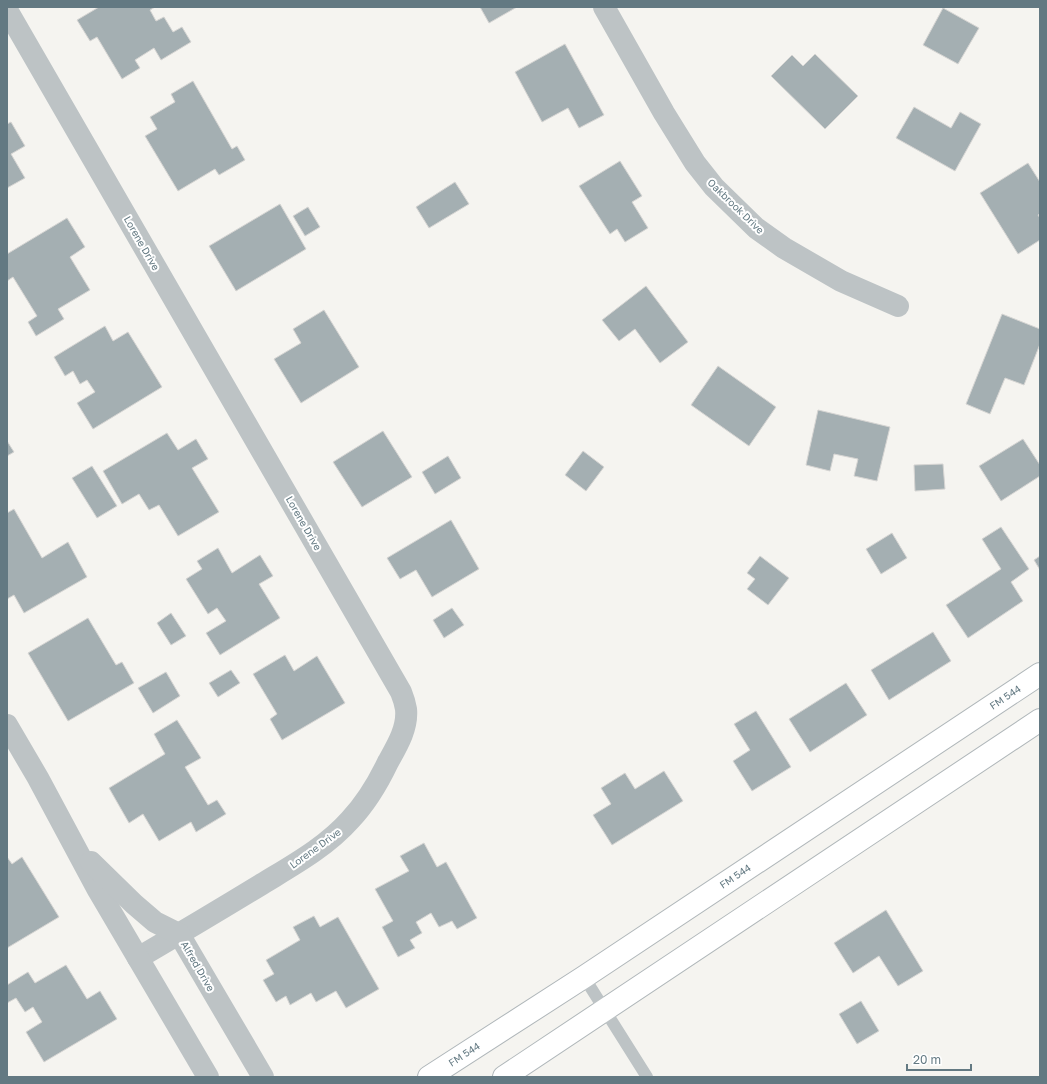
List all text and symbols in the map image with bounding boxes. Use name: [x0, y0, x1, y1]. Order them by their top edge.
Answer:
street label: Oakbrook Drive: [705, 176, 767, 236]
street label: Lorene Drive: [122, 214, 162, 272]
street label: Lorene Drive: [284, 494, 324, 552]
street label: FM 544: [987, 682, 1023, 712]
street label: Lorene Drive: [287, 825, 343, 871]
street label: FM 544: [717, 861, 753, 891]
street label: Alfred Drive: [179, 939, 217, 993]
street label: FM 544: [446, 1039, 482, 1069]
scale bar: [907, 1046, 971, 1072]
text: 20 m: [913, 1052, 941, 1067]

